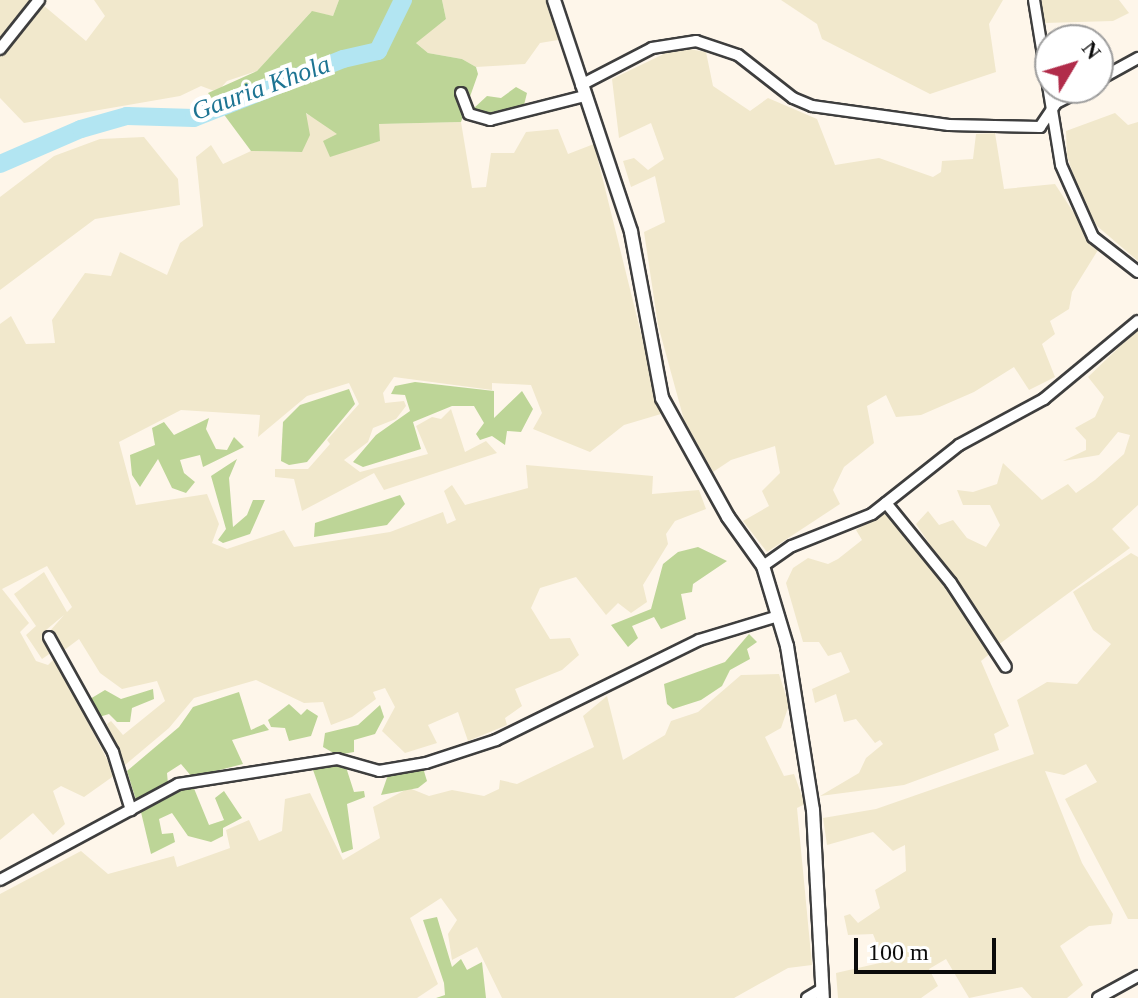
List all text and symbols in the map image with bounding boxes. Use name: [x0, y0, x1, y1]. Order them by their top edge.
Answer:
north arrow: [1034, 24, 1114, 104]
text: N: [1077, 36, 1106, 64]
water label: Gauria Khola: [187, 49, 335, 127]
scale bar: [858, 922, 1000, 972]
text: 100 m: [868, 939, 929, 965]

